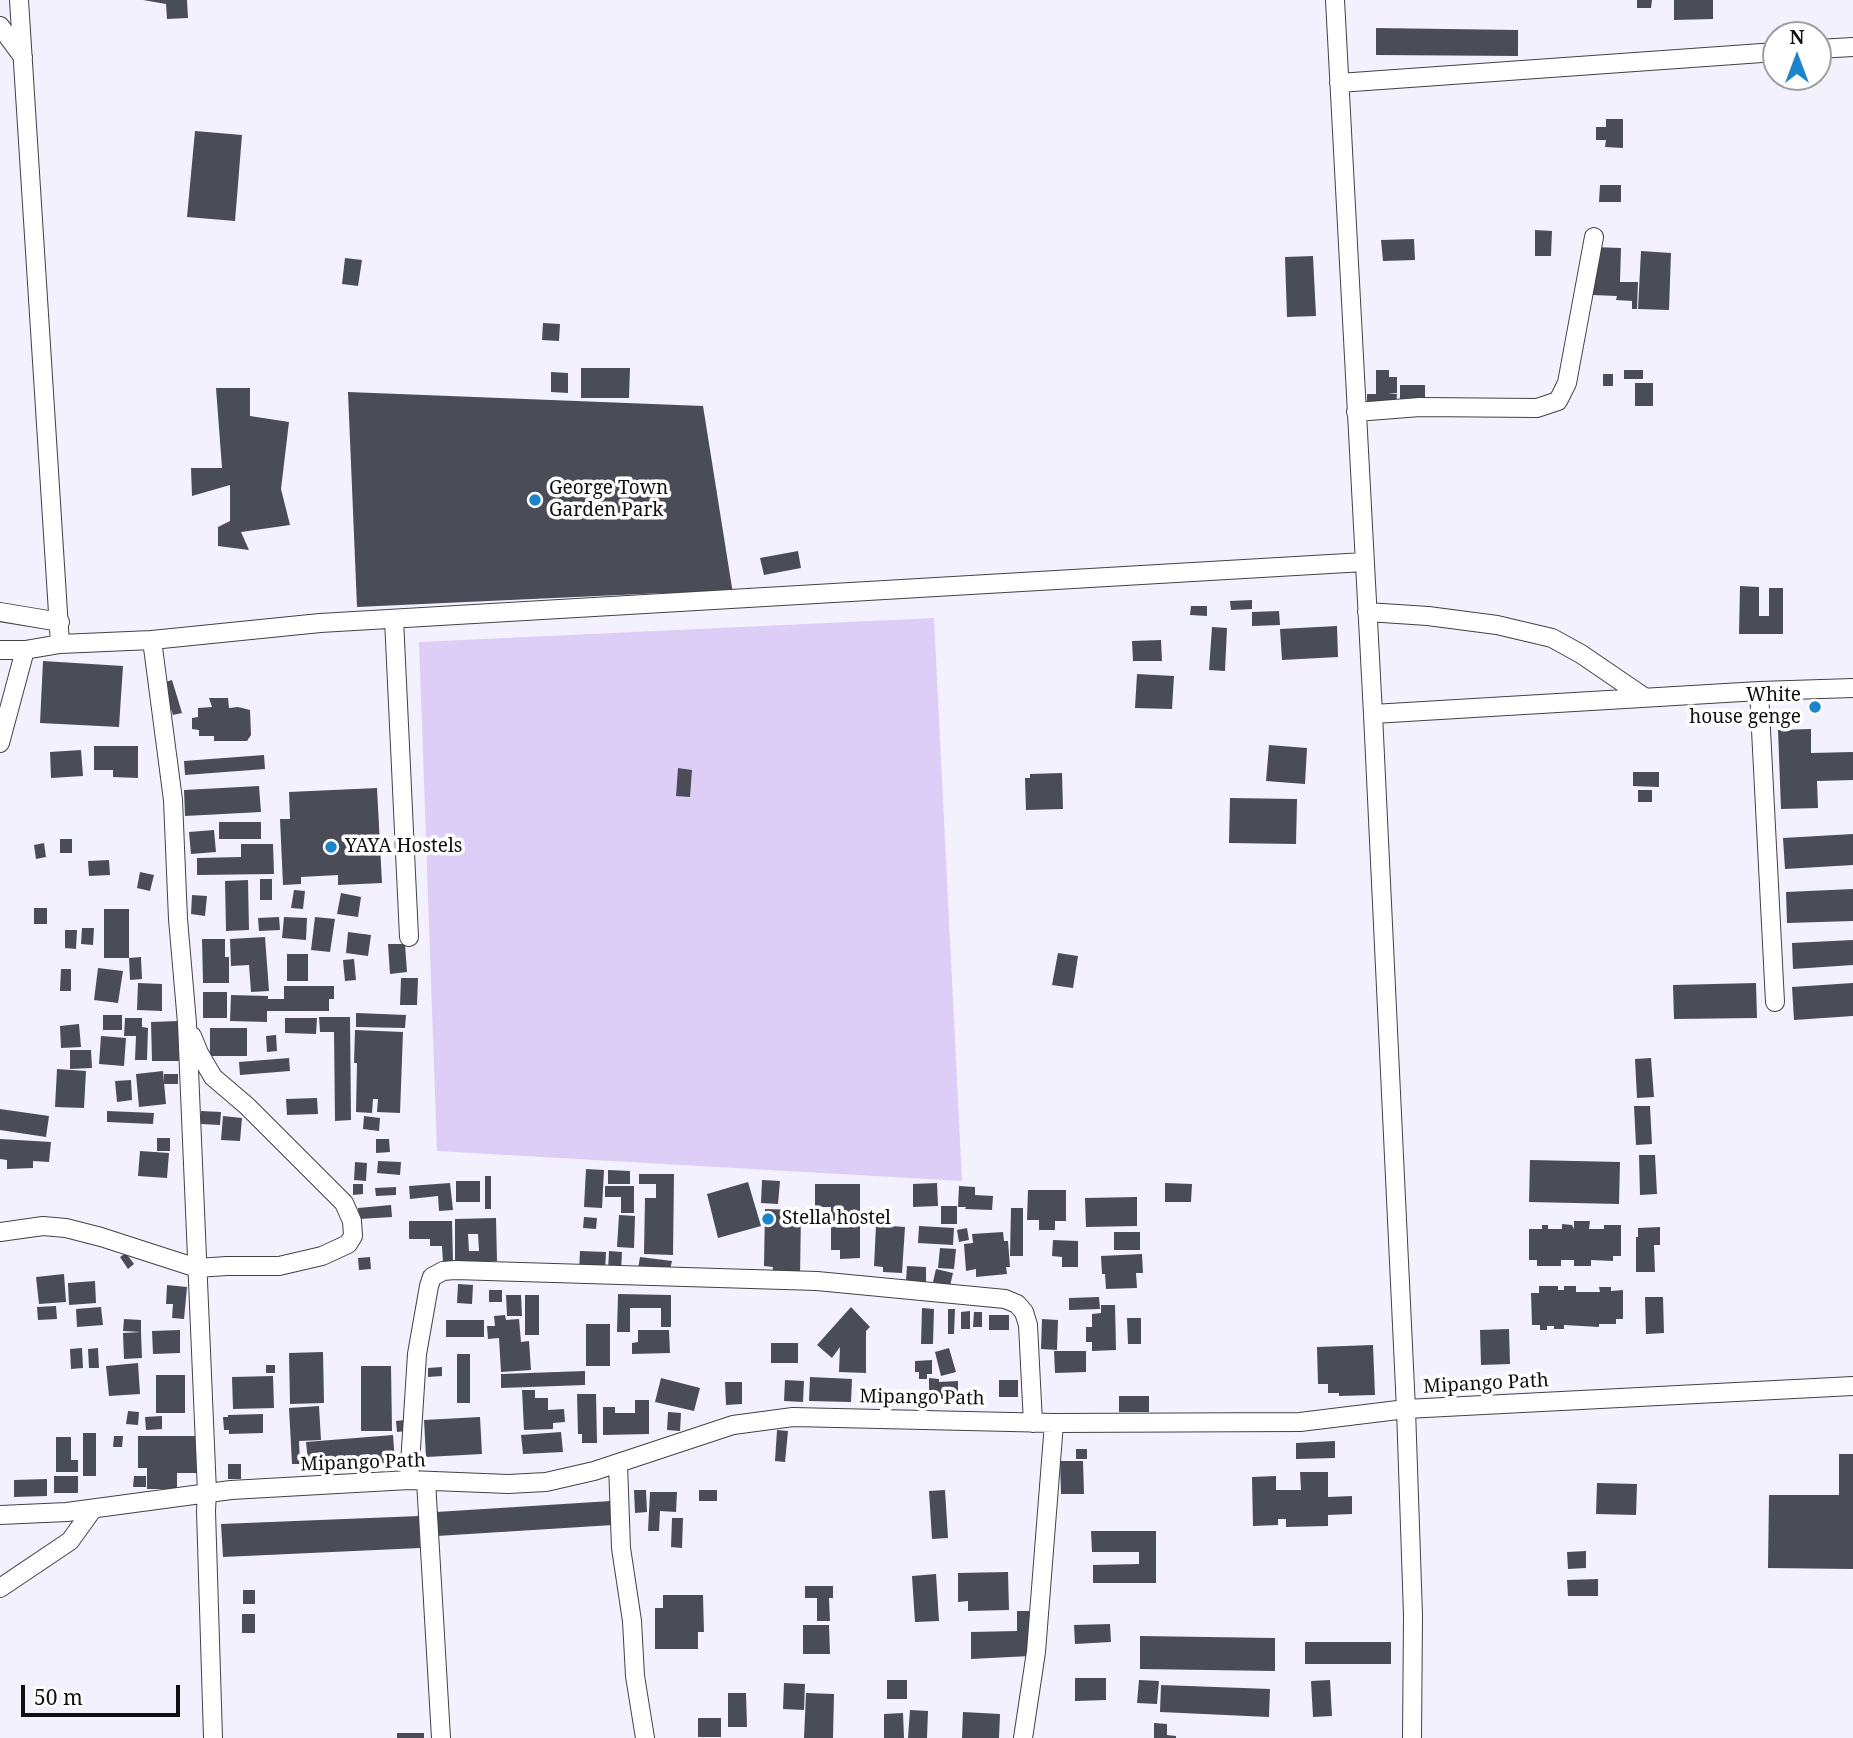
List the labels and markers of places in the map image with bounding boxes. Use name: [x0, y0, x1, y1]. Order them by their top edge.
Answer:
place label: George Town Garden Park: [549, 478, 668, 522]
marker: George Town Garden Park: [527, 492, 543, 508]
place label: White house genge: [1689, 685, 1801, 729]
marker: White house genge: [1807, 699, 1823, 715]
place label: YAYA Hostels: [345, 836, 462, 858]
marker: YAYA Hostels: [323, 839, 339, 855]
place label: Stella hostel: [782, 1208, 891, 1230]
marker: Stella hostel: [760, 1211, 776, 1227]

